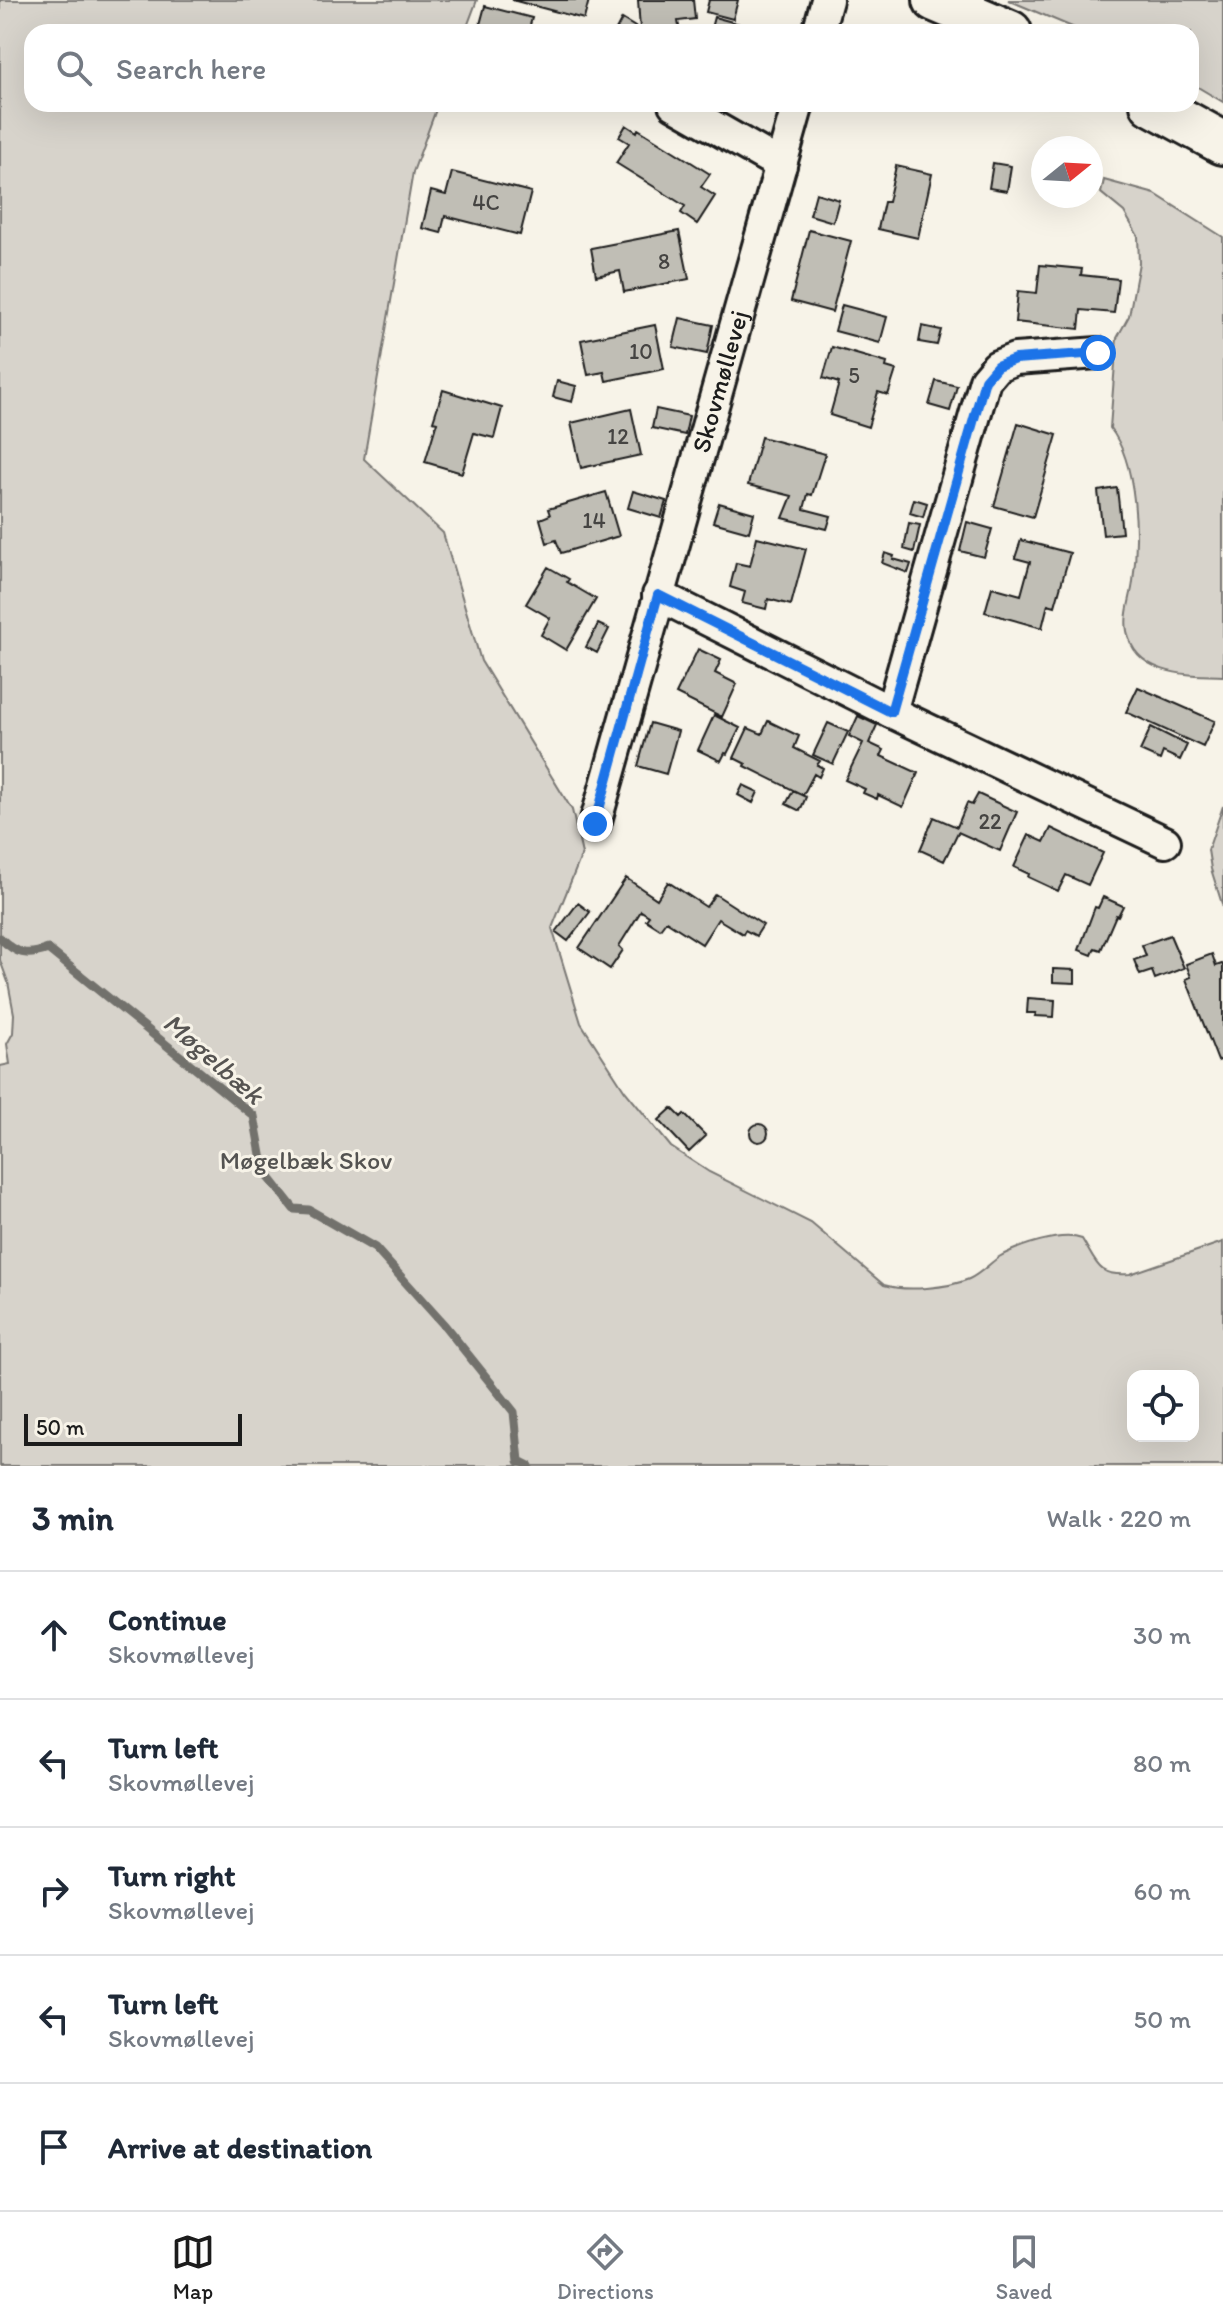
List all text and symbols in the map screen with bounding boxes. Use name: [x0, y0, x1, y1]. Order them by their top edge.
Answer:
search box: [24, 24, 1199, 112]
icon: search: [52, 46, 96, 90]
text: Search here: [116, 50, 266, 87]
north arrow: [1031, 136, 1103, 208]
house number: 4C: [472, 189, 500, 216]
house number: 8: [658, 248, 670, 275]
street label: Skovmøllevej: [685, 306, 755, 456]
route start: [1080, 335, 1116, 371]
house number: 10: [629, 338, 653, 365]
house number: 5: [848, 362, 860, 389]
house number: 12: [607, 423, 629, 450]
house number: 14: [582, 507, 606, 534]
route end: [577, 806, 613, 842]
house number: 22: [978, 808, 1002, 835]
water label: Møgelbæk: [157, 1005, 272, 1112]
park label: Møgelbæk Skov: [220, 1144, 392, 1176]
map controls: [1127, 1370, 1199, 1442]
button: locate: [1127, 1370, 1199, 1442]
scale bar: [24, 1410, 242, 1446]
text: 50 m: [36, 1414, 85, 1441]
text: 3 min: [32, 1498, 114, 1539]
text: Walk · 220 m: [1047, 1502, 1191, 1534]
text: Continue: [108, 1601, 227, 1638]
icon: ahead: [32, 1613, 76, 1657]
text: 30 m: [1133, 1619, 1191, 1651]
text: Skovmøllevej: [108, 1638, 254, 1670]
text: Turn left: [108, 1729, 219, 1766]
icon: left: [32, 1741, 76, 1785]
text: 80 m: [1133, 1747, 1191, 1779]
text: Skovmøllevej: [108, 1766, 254, 1798]
text: Turn right: [108, 1857, 236, 1894]
icon: right: [32, 1869, 76, 1913]
text: 60 m: [1134, 1875, 1191, 1907]
text: Skovmøllevej: [108, 1894, 254, 1926]
text: Turn left: [108, 1985, 219, 2022]
icon: left: [32, 1997, 76, 2041]
text: 50 m: [1134, 2003, 1191, 2035]
text: Skovmøllevej: [108, 2022, 254, 2054]
icon: arrive: [32, 2125, 76, 2169]
text: Arrive at destination: [108, 2129, 372, 2166]
tab: Map: [171, 2230, 215, 2305]
tab: Directions: [557, 2230, 654, 2305]
tab: Saved: [996, 2230, 1052, 2305]

